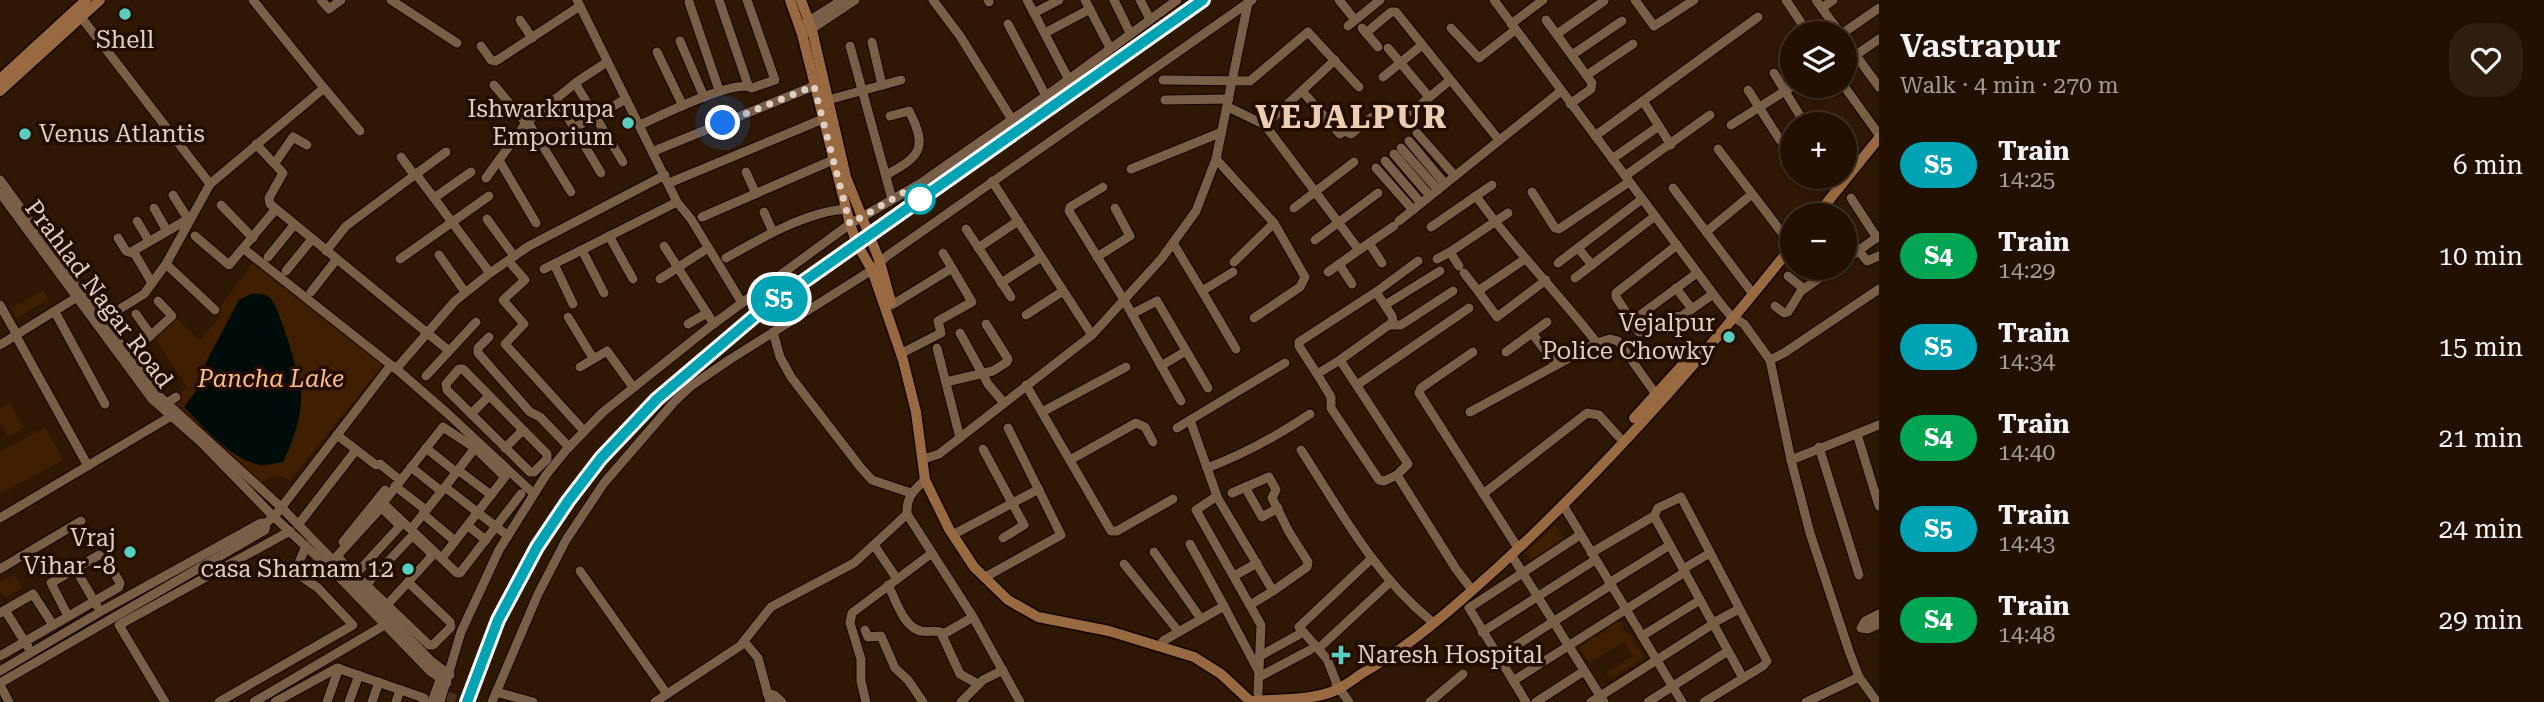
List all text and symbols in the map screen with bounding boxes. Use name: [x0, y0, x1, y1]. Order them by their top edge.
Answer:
marker: Shell: [117, 6, 133, 22]
map controls: [1780, 21, 1857, 280]
button: layers: [1780, 21, 1857, 98]
button: heart: [2449, 23, 2523, 97]
place label: Shell: [96, 26, 154, 54]
text: Vastrapur: [1900, 26, 2061, 65]
text: Walk · 4 min · 270 m: [1900, 72, 2119, 99]
place label: Ishwarkrupa Emporium: [467, 95, 614, 151]
district label: VEJALPUR: [1255, 98, 1449, 136]
your location: [705, 105, 740, 140]
button: +: [1780, 112, 1857, 189]
marker: Ishwarkrupa Emporium: [620, 115, 636, 131]
place label: Venus Atlantis: [39, 120, 205, 148]
marker: Venus Atlantis: [17, 126, 33, 142]
text: Train: [1998, 136, 2070, 166]
text: 6 min: [2453, 150, 2523, 180]
text: S5: [1924, 151, 1953, 179]
text: 14:25: [1998, 166, 2055, 193]
unlabelled marker: [905, 184, 935, 214]
street label: Prahlad Nagar Road: [19, 195, 179, 393]
button: −: [1780, 203, 1857, 280]
text: Train: [1998, 227, 2070, 257]
text: 10 min: [2439, 241, 2523, 271]
text: S4: [1924, 242, 1953, 270]
text: 14:29: [1998, 257, 2055, 284]
line badge: S5: [748, 276, 810, 322]
text: S5: [765, 285, 793, 313]
place label: Vejalpur Police Chowky: [1542, 309, 1716, 365]
text: Train: [1998, 318, 2070, 348]
marker: Vejalpur Police Chowky: [1721, 329, 1737, 345]
text: 15 min: [2439, 332, 2523, 362]
text: S5: [1924, 333, 1953, 361]
text: 14:34: [1998, 348, 2055, 375]
park label: Pancha Lake: [197, 365, 344, 393]
text: Train: [1998, 409, 2070, 439]
text: 21 min: [2439, 423, 2523, 453]
text: S4: [1924, 424, 1953, 452]
text: 14:40: [1998, 439, 2055, 466]
text: Train: [1998, 500, 2070, 530]
text: 24 min: [2439, 514, 2523, 544]
text: S5: [1924, 515, 1953, 543]
place label: Vraj Vihar -8: [23, 524, 116, 580]
text: 14:43: [1998, 530, 2055, 557]
marker: Vraj Vihar -8: [122, 544, 138, 560]
place label: casa Sharnam 12: [201, 555, 394, 583]
marker: casa Sharnam 12: [400, 561, 416, 577]
text: Train: [1998, 591, 2070, 621]
text: 29 min: [2439, 605, 2523, 635]
text: S4: [1924, 606, 1953, 634]
text: 14:48: [1998, 621, 2055, 648]
place label: Naresh Hospital: [1357, 641, 1543, 669]
marker: Naresh Hospital: [1331, 645, 1351, 665]

